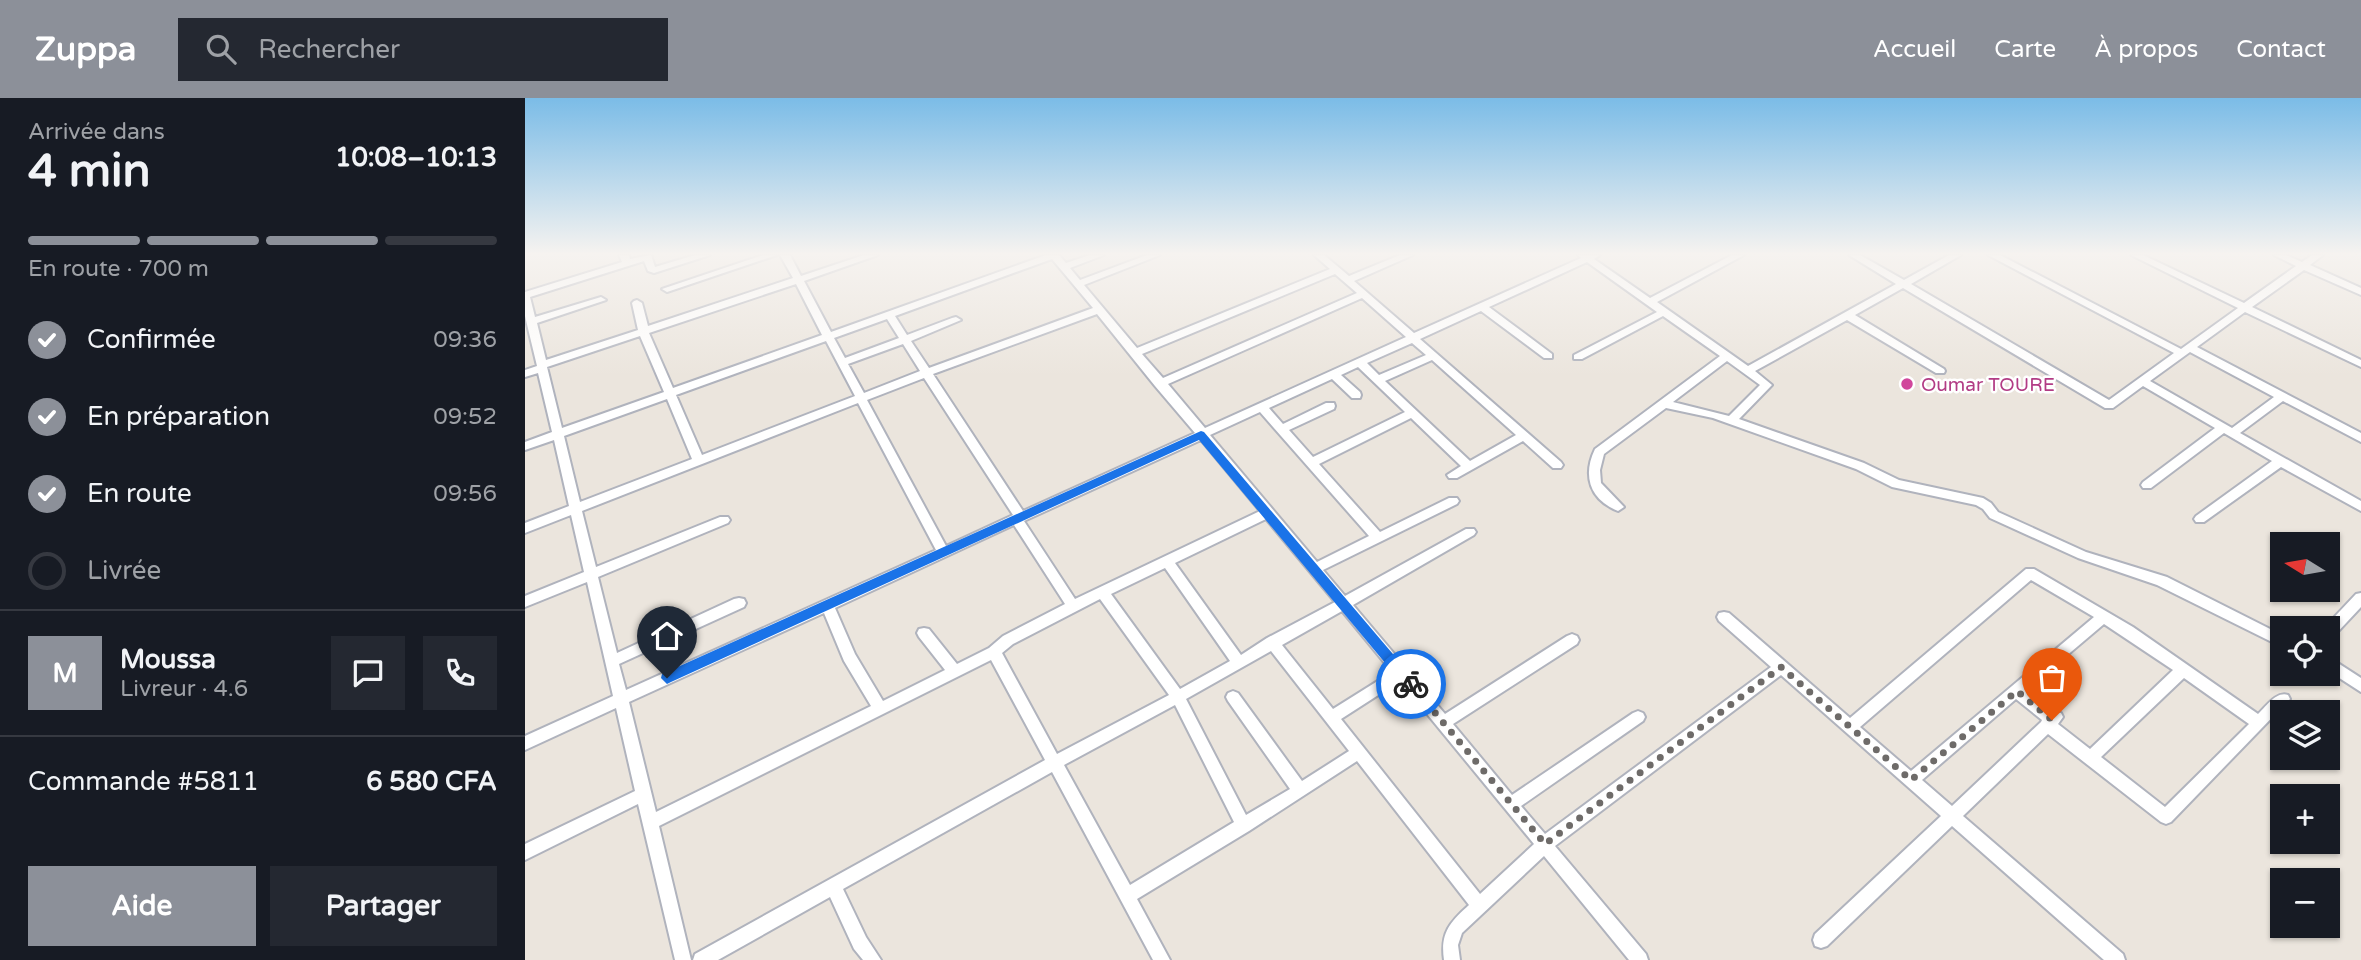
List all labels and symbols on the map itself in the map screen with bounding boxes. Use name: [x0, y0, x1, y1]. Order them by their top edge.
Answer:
place label: Oumar TOURE: [1921, 374, 2055, 396]
marker: Oumar TOURE: [1899, 376, 1915, 392]
north arrow: [2270, 532, 2340, 602]
pin: [637, 606, 697, 678]
pin: [2022, 648, 2082, 720]
courier: [1376, 649, 1446, 719]

